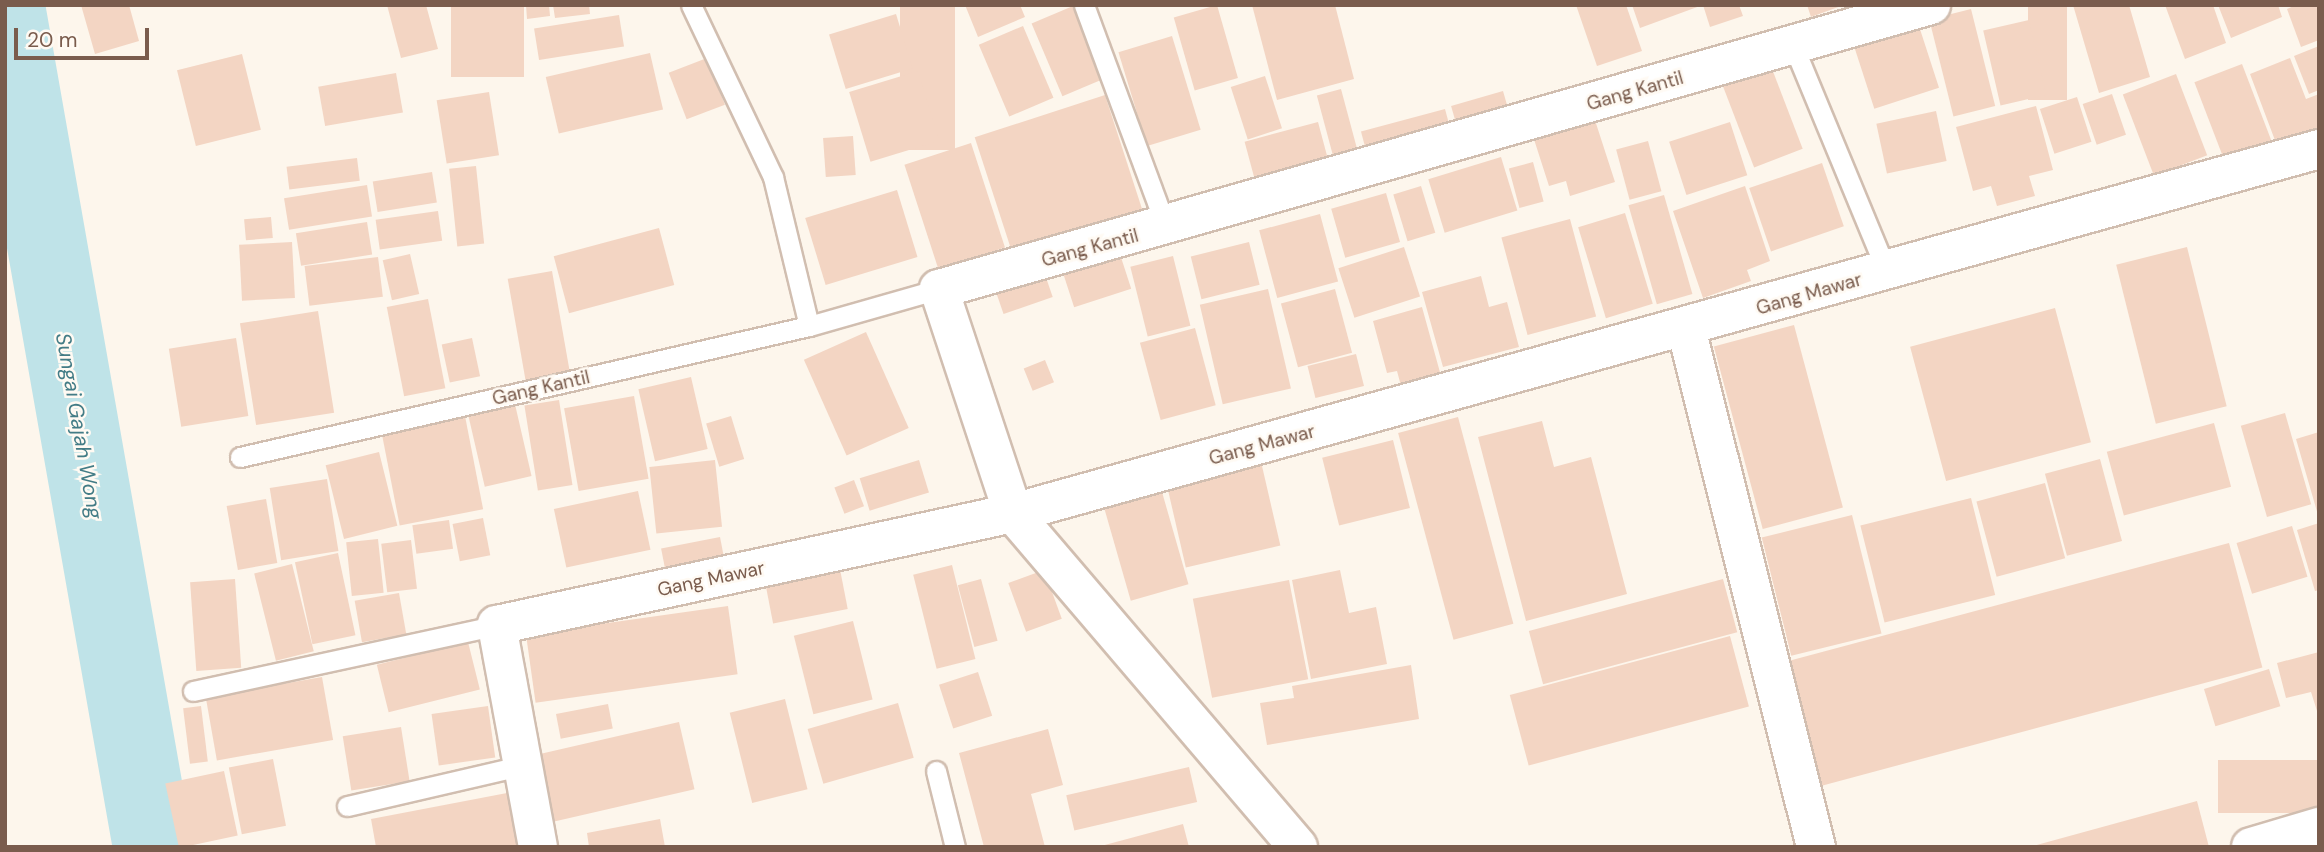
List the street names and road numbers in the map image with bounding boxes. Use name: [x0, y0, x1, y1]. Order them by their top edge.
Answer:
street label: Gang Kantil: [1584, 66, 1686, 116]
street label: Gang Kantil: [1039, 224, 1141, 272]
street label: Gang Mawar: [1753, 268, 1865, 320]
street label: Gang Kantil: [490, 366, 592, 410]
street label: Gang Mawar: [1206, 420, 1318, 470]
street label: Gang Mawar: [655, 557, 767, 601]

